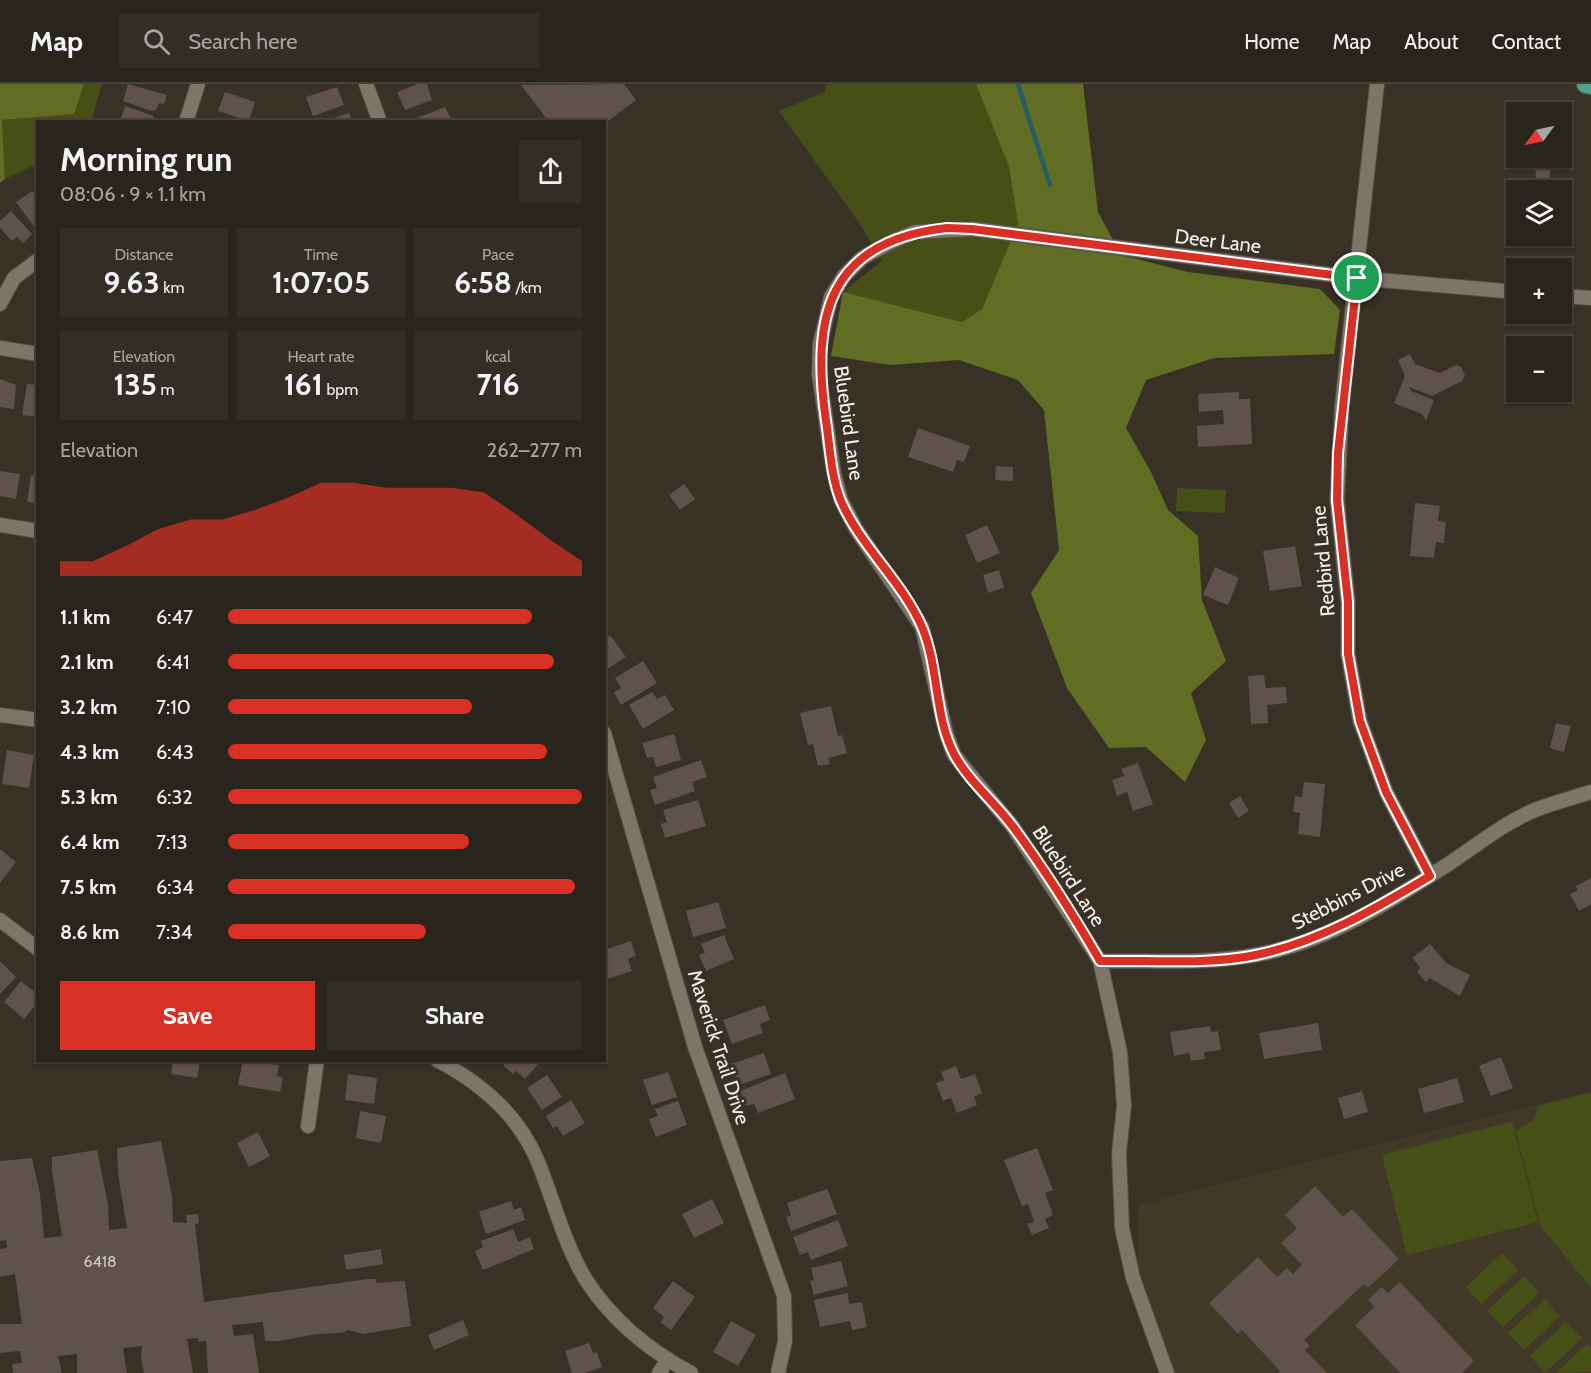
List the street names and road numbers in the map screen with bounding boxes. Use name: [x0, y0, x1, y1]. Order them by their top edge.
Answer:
street label: Deer Lane: [1173, 224, 1263, 258]
street label: Bluebird Lane: [829, 364, 869, 482]
street label: Redbird Lane: [1306, 505, 1340, 617]
street label: Bluebird Lane: [1028, 821, 1110, 931]
street label: Stebbins Drive: [1288, 857, 1408, 935]
street label: Maverick Trail Drive: [683, 967, 755, 1127]

